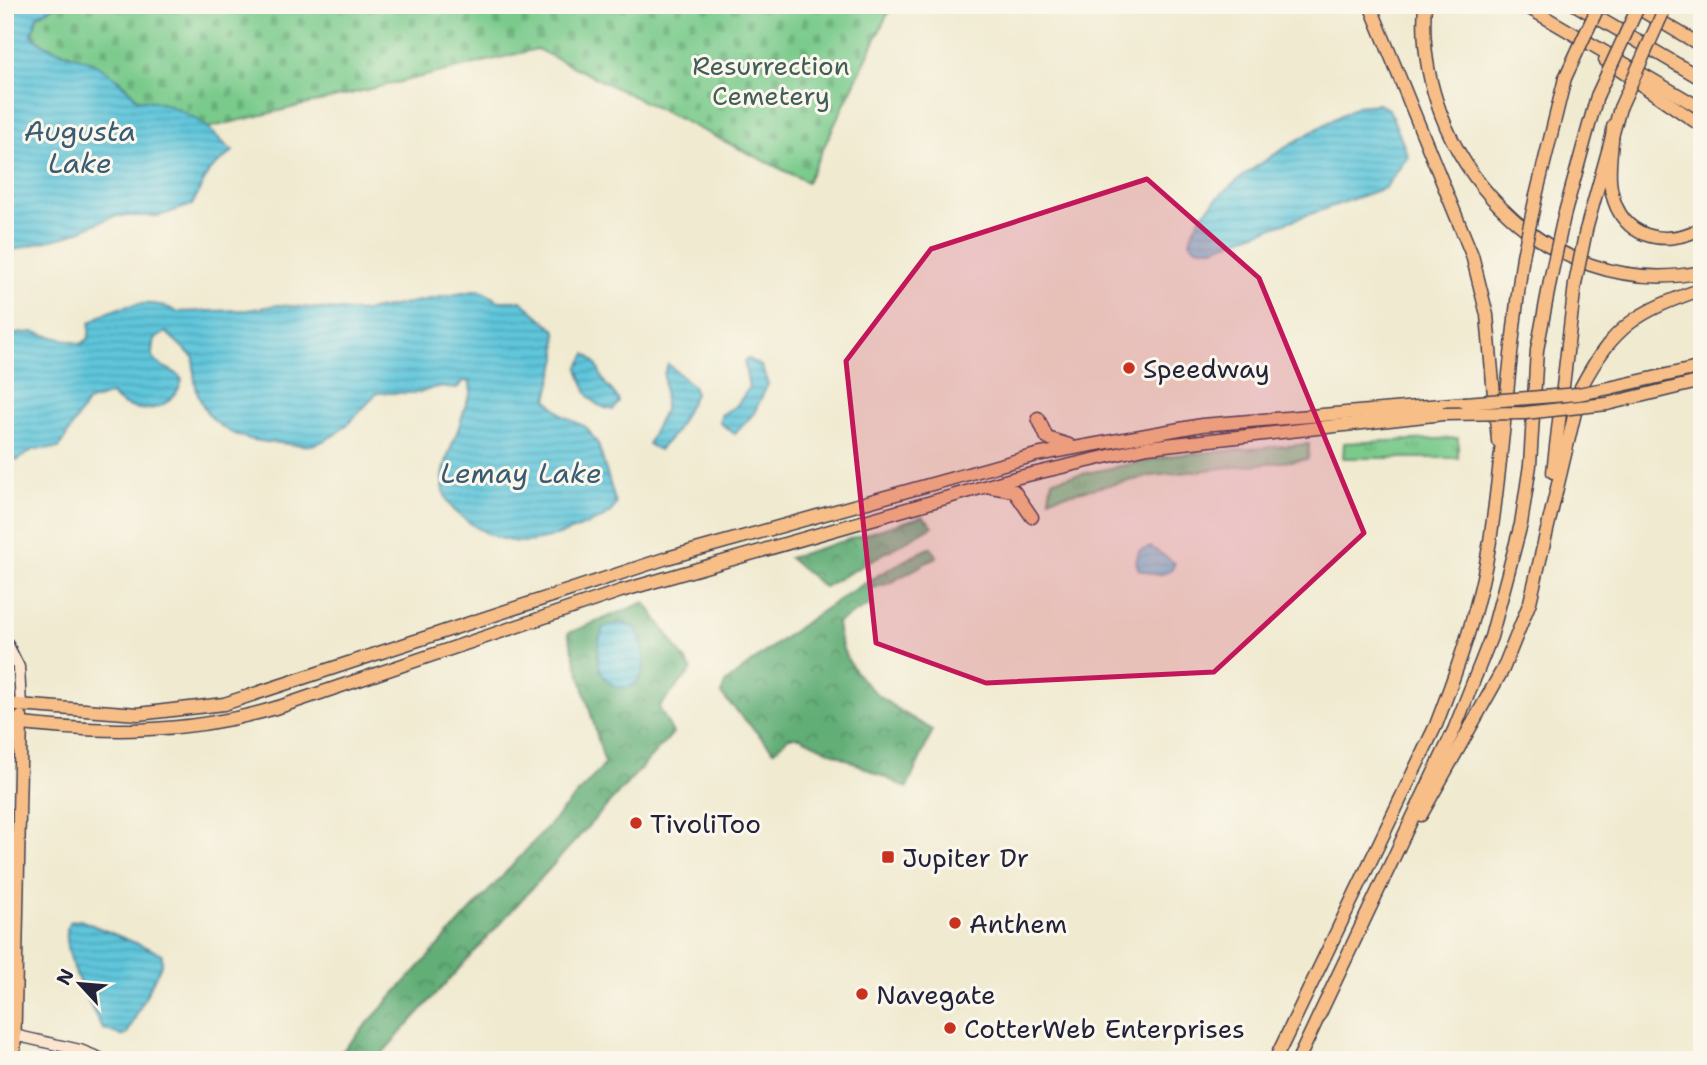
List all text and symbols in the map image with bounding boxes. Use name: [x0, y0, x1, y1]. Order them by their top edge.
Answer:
park label: Resurrection Cemetery: [692, 48, 850, 113]
water label: Augusta Lake: [24, 112, 136, 182]
place label: Speedway: [1143, 351, 1270, 386]
marker: Speedway: [1121, 360, 1137, 376]
water label: Lemay Lake: [440, 454, 602, 492]
place label: TivoliToo: [650, 806, 761, 841]
marker: TivoliToo: [628, 815, 644, 831]
place label: Jupiter Dr: [902, 840, 1029, 875]
marker: Jupiter Dr: [880, 849, 896, 865]
place label: Anthem: [969, 906, 1067, 941]
marker: Anthem: [947, 915, 963, 931]
north arrow: [46, 950, 116, 1020]
text: N: [51, 965, 80, 989]
place label: Navegate: [876, 977, 996, 1012]
marker: Navegate: [854, 986, 870, 1002]
place label: CotterWeb Enterprises: [964, 1011, 1245, 1046]
marker: CotterWeb Enterprises: [942, 1020, 958, 1036]

